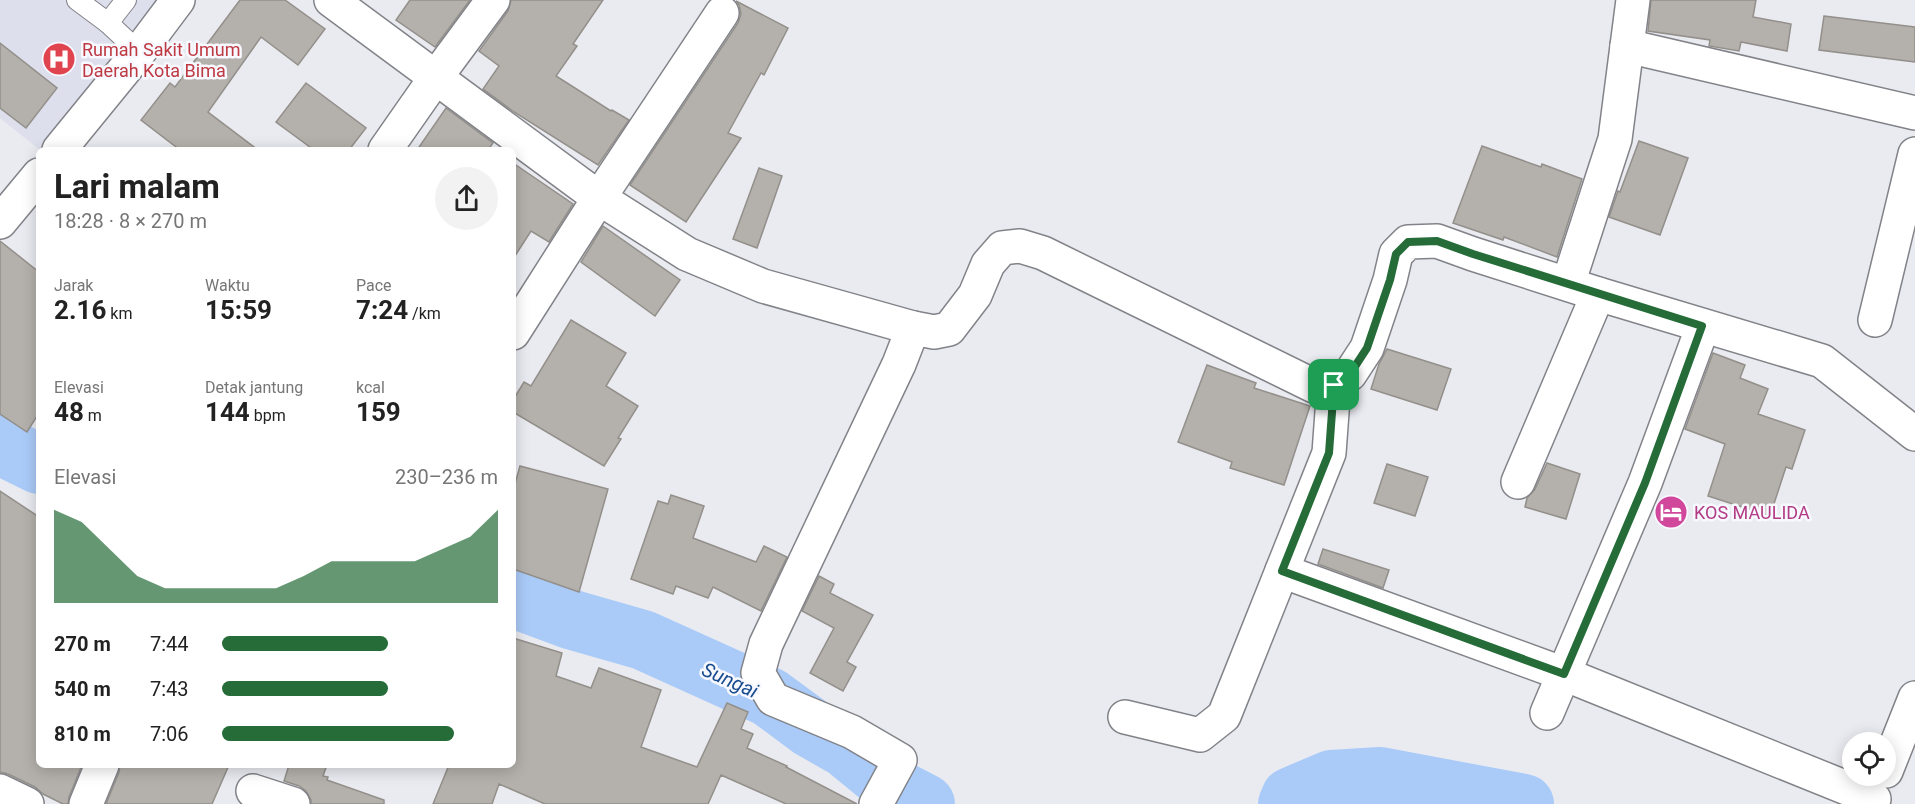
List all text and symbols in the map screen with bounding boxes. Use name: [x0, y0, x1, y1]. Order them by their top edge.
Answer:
place label: Rumah Sakit Umum Daerah Kota Bima: [82, 39, 240, 81]
hospital icon: Rumah Sakit Umum Daerah Kota Bima: [41, 41, 77, 77]
text: Lari malam: [54, 167, 220, 206]
button: share: [435, 167, 498, 230]
text: 18:28 · 8 × 270 m: [54, 209, 207, 233]
text: Jarak: [54, 276, 93, 295]
text: Waktu: [205, 276, 250, 295]
text: Pace: [356, 276, 392, 295]
text: 2.16: [54, 295, 106, 325]
text: 15:59: [205, 295, 272, 325]
text: 7:24: [356, 295, 408, 325]
text: km: [106, 304, 132, 323]
text: /km: [408, 304, 441, 323]
pin: [1308, 359, 1359, 410]
icon: arrive: [1317, 368, 1350, 401]
text: Elevasi: [54, 378, 104, 397]
text: Detak jantung: [205, 378, 303, 397]
text: kcal: [356, 378, 385, 397]
text: 48: [54, 397, 84, 427]
text: 144: [205, 397, 250, 427]
text: 159: [356, 397, 401, 427]
text: m: [84, 406, 102, 425]
text: bpm: [250, 406, 286, 425]
text: Elevasi: [54, 465, 116, 489]
text: 230–236 m: [395, 465, 498, 489]
hotel icon: KOS MAULIDA: [1653, 494, 1689, 530]
place label: KOS MAULIDA: [1694, 502, 1810, 523]
text: 270 m: [54, 632, 111, 656]
text: 7:44: [150, 632, 189, 656]
water label: Sungai: [698, 657, 762, 703]
text: 540 m: [54, 677, 111, 701]
text: 7:43: [150, 677, 189, 701]
text: 810 m: [54, 722, 111, 746]
text: 7:06: [150, 722, 189, 746]
map controls: [1842, 732, 1896, 786]
button: locate: [1842, 732, 1896, 786]

